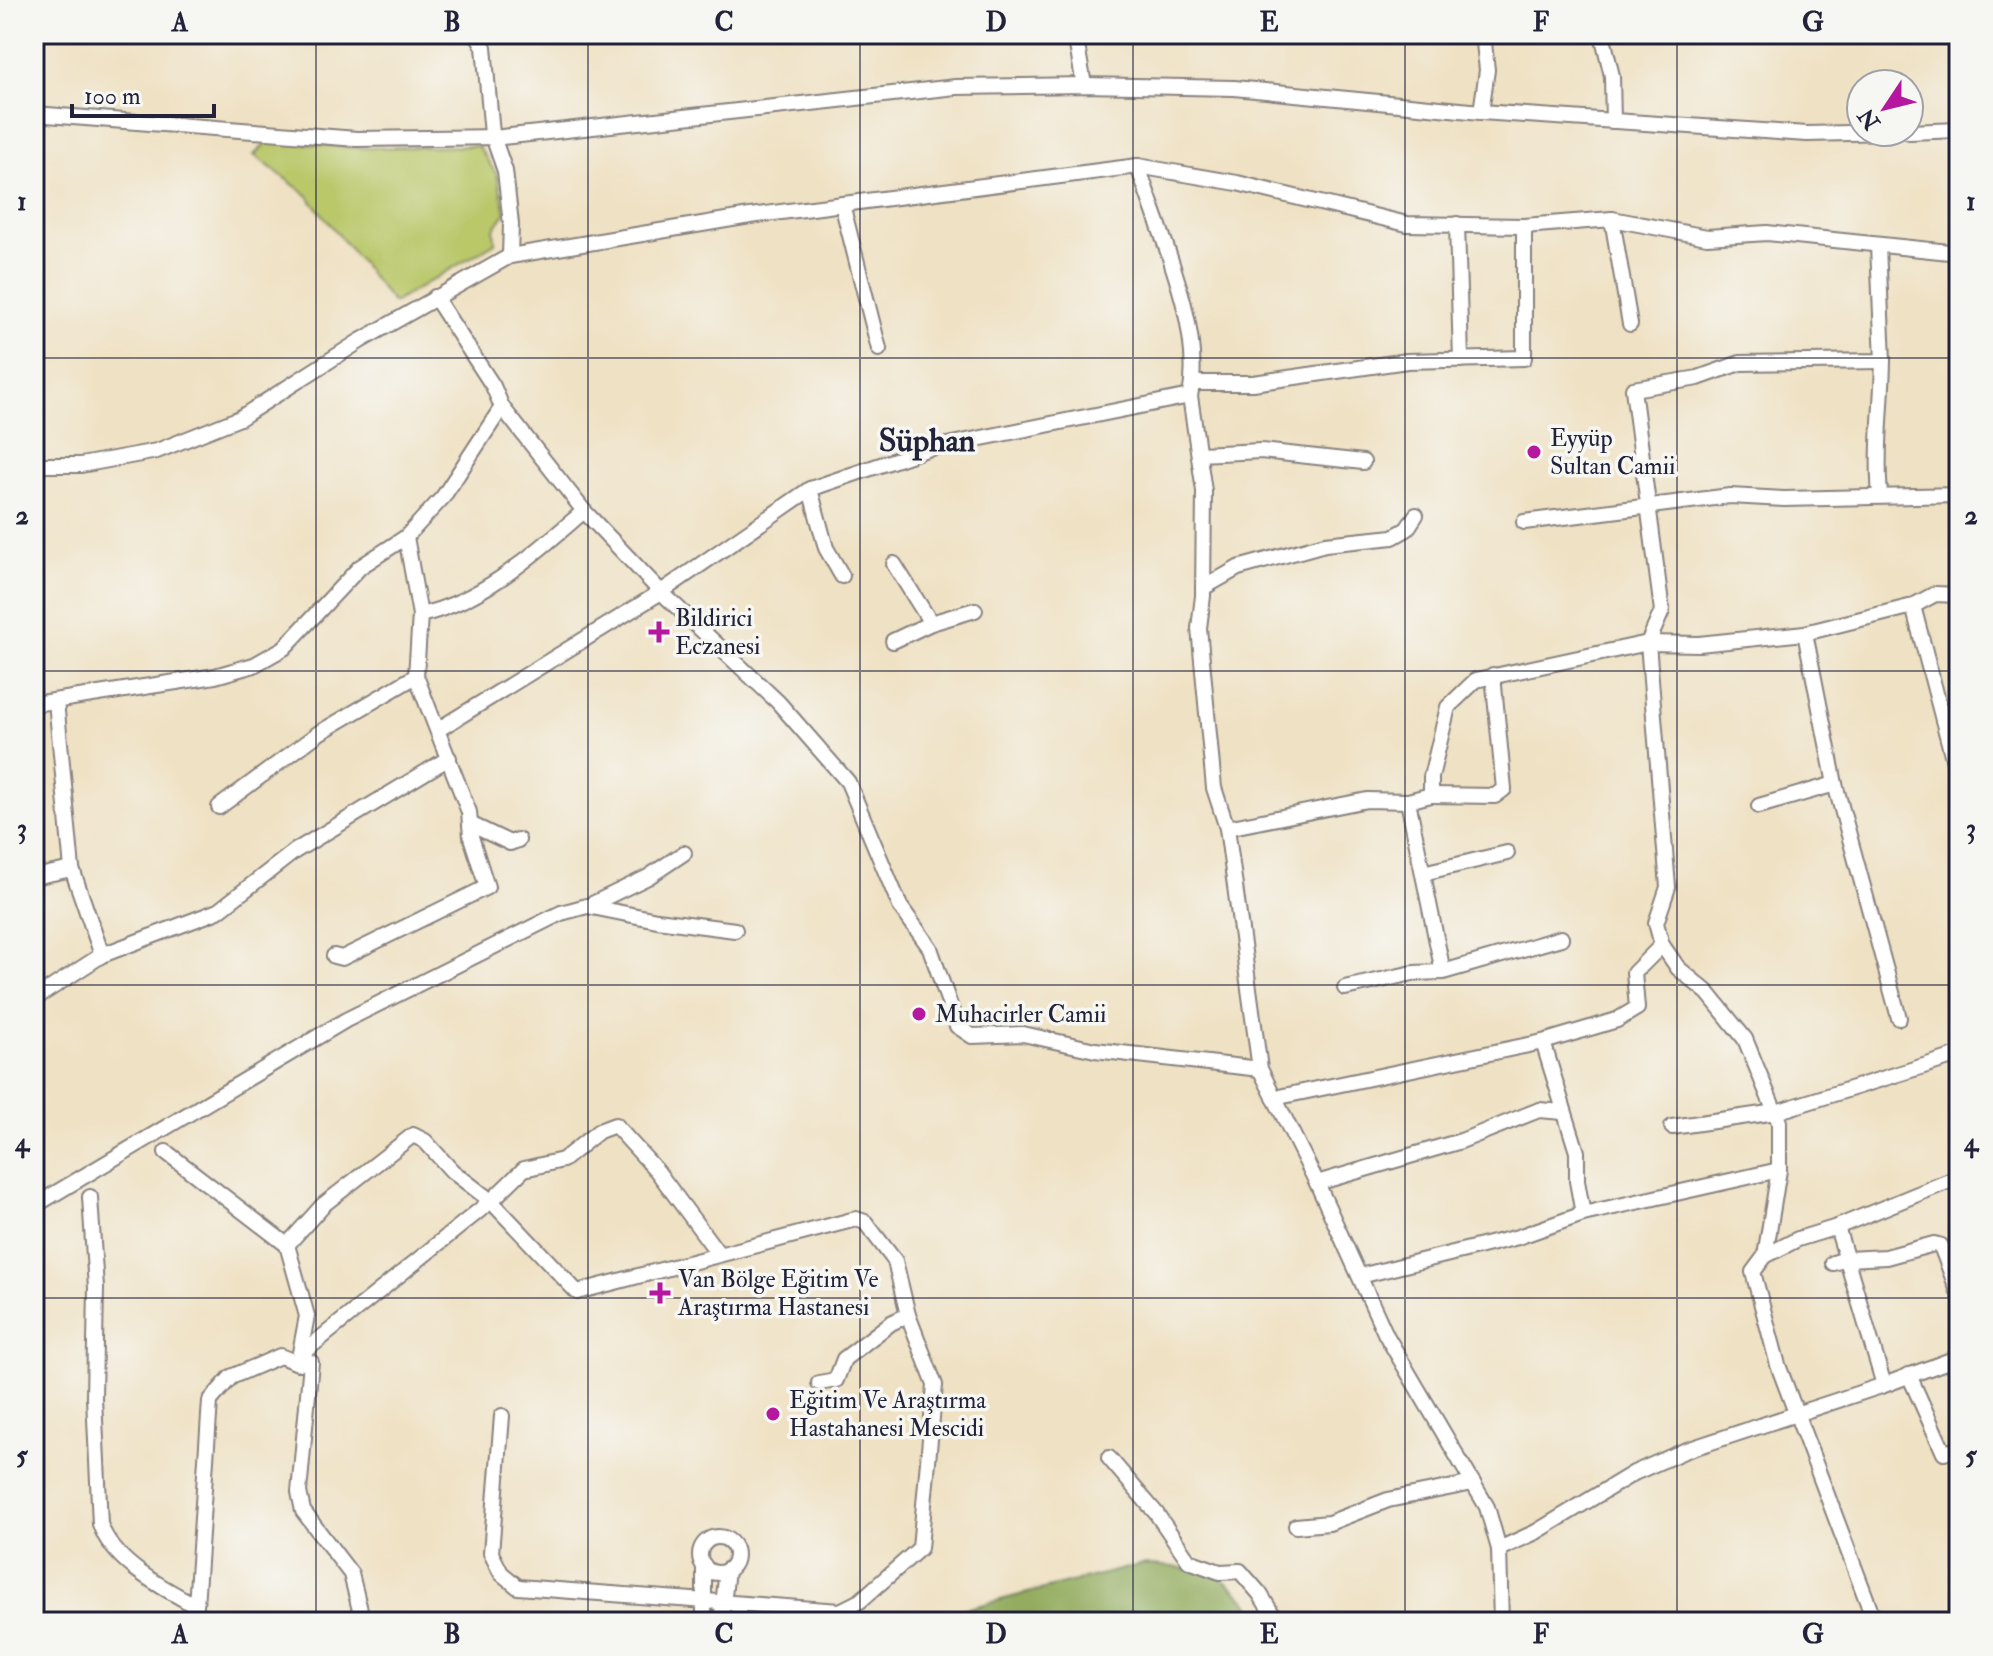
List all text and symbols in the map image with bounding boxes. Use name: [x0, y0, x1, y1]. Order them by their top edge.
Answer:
text: A: [171, 7, 189, 39]
text: B: [443, 7, 461, 39]
text: C: [714, 7, 734, 39]
text: D: [985, 7, 1007, 39]
text: E: [1260, 7, 1279, 39]
text: F: [1533, 7, 1550, 39]
text: G: [1802, 7, 1824, 39]
scale bar: [72, 68, 214, 118]
north arrow: [1845, 68, 1925, 148]
text: 100 m: [84, 81, 141, 112]
text: N: [1852, 103, 1887, 136]
text: 1: [17, 186, 27, 218]
text: 1: [1966, 186, 1976, 218]
district label: Süphan: [879, 421, 976, 461]
place label: Eyyüp Sultan Camii: [1550, 423, 1675, 482]
marker: Eyyüp Sultan Camii: [1525, 443, 1543, 461]
text: 2: [15, 500, 29, 532]
text: 2: [1964, 500, 1978, 532]
place label: Bildirici Eczanesi: [675, 603, 760, 662]
marker: Bildirici Eczanesi: [650, 623, 668, 641]
text: 3: [17, 813, 27, 845]
text: 3: [1966, 813, 1976, 845]
place label: Muhacirler Camii: [935, 999, 1106, 1030]
marker: Muhacirler Camii: [910, 1005, 928, 1023]
text: 4: [14, 1127, 31, 1159]
text: 4: [1963, 1127, 1980, 1159]
place label: Van Bölge Eğitim Ve Araştırma Hastanesi: [677, 1264, 879, 1323]
marker: Van Bölge Eğitim Ve Araştırma Hastanesi: [649, 1282, 671, 1304]
place label: Eğitim Ve Araştırma Hastahanesi Mescidi: [789, 1385, 987, 1444]
marker: Eğitim Ve Araştırma Hastahanesi Mescidi: [764, 1405, 782, 1423]
text: 5: [16, 1440, 28, 1472]
text: 5: [1965, 1440, 1977, 1472]
text: A: [171, 1619, 189, 1651]
text: B: [443, 1619, 461, 1651]
text: C: [714, 1619, 734, 1651]
text: D: [985, 1619, 1007, 1651]
text: E: [1260, 1619, 1279, 1651]
text: F: [1533, 1619, 1550, 1651]
text: G: [1802, 1619, 1824, 1651]

